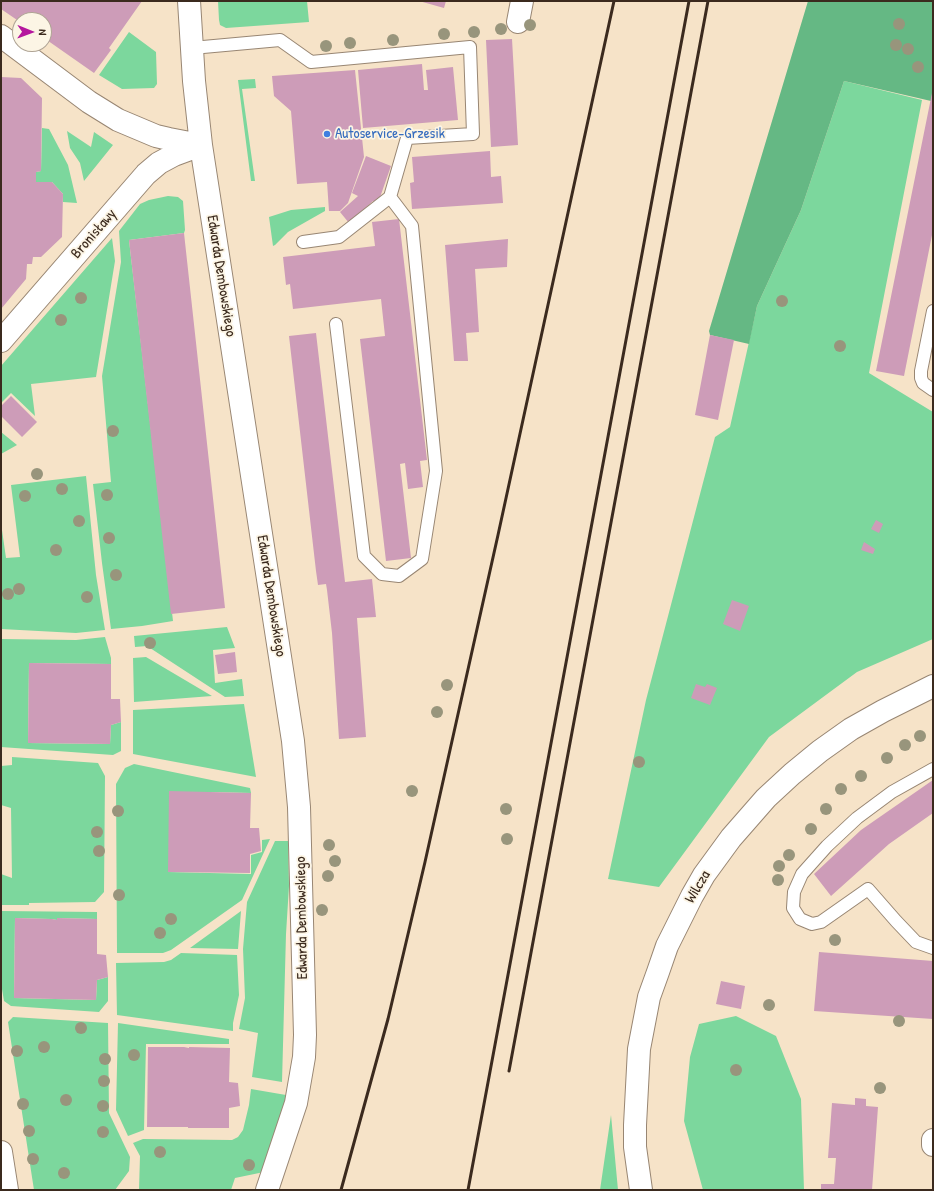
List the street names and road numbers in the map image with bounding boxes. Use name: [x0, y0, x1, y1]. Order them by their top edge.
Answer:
street label: Bronisławy: [67, 205, 121, 263]
street label: Edwarda Dembowskiego: [203, 214, 239, 338]
street label: Edwarda Dembowskiego: [253, 534, 289, 658]
street label: Edwarda Dembowskiego: [292, 856, 312, 980]
street label: Wilcza: [681, 867, 715, 907]

